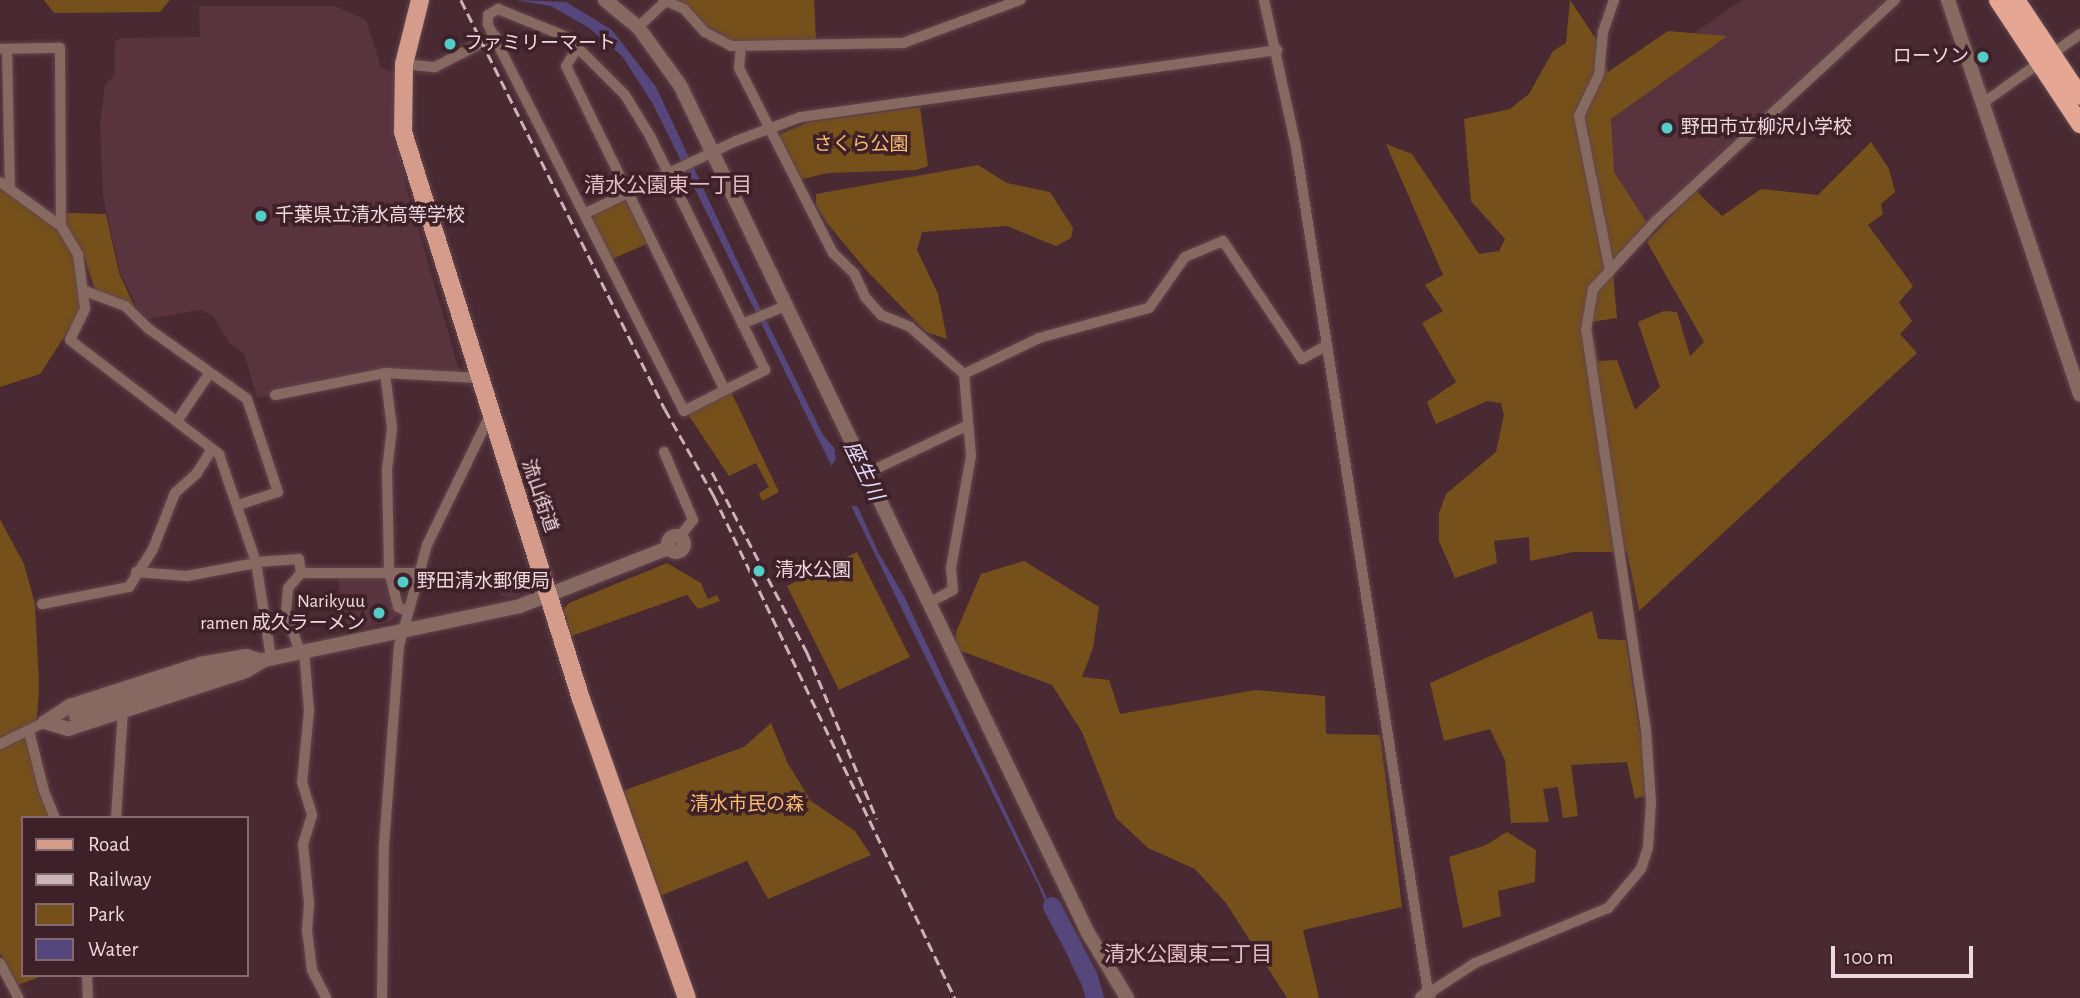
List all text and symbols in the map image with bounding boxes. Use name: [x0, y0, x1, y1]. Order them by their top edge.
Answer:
place label: ファミリーマート: [464, 33, 616, 55]
marker: ファミリーマート: [442, 36, 458, 52]
place label: ローソン: [1893, 46, 1969, 68]
marker: ローソン: [1975, 49, 1991, 65]
place label: 野田市立柳沢小学校: [1681, 117, 1852, 139]
marker: 野田市立柳沢小学校: [1659, 120, 1675, 136]
park label: さくら公園: [814, 134, 908, 156]
district label: 清水公園東一丁目: [584, 173, 752, 199]
place label: 千葉県立清水高等学校: [275, 205, 465, 227]
marker: 千葉県立清水高等学校: [253, 208, 269, 224]
water label: 座生川: [838, 437, 888, 505]
street label: 流山街道: [516, 456, 562, 536]
place label: 清水公園: [775, 560, 851, 582]
marker: 清水公園: [749, 561, 769, 581]
place label: 野田清水郵便局: [417, 571, 550, 593]
marker: 野田清水郵便局: [395, 574, 411, 590]
place label: Narikyuu ramen 成久ラーメン: [200, 591, 365, 635]
marker: Narikyuu ramen 成久ラーメン: [371, 605, 387, 621]
park label: 清水市民の森: [690, 794, 804, 816]
legend: [21, 816, 248, 977]
text: Road: [88, 834, 130, 855]
text: Railway: [88, 869, 151, 890]
text: Park: [88, 904, 124, 925]
scale bar: [1835, 932, 1977, 976]
text: Water: [88, 939, 138, 960]
district label: 清水公園東二丁目: [1104, 942, 1272, 968]
text: 100 m: [1844, 947, 1894, 968]

